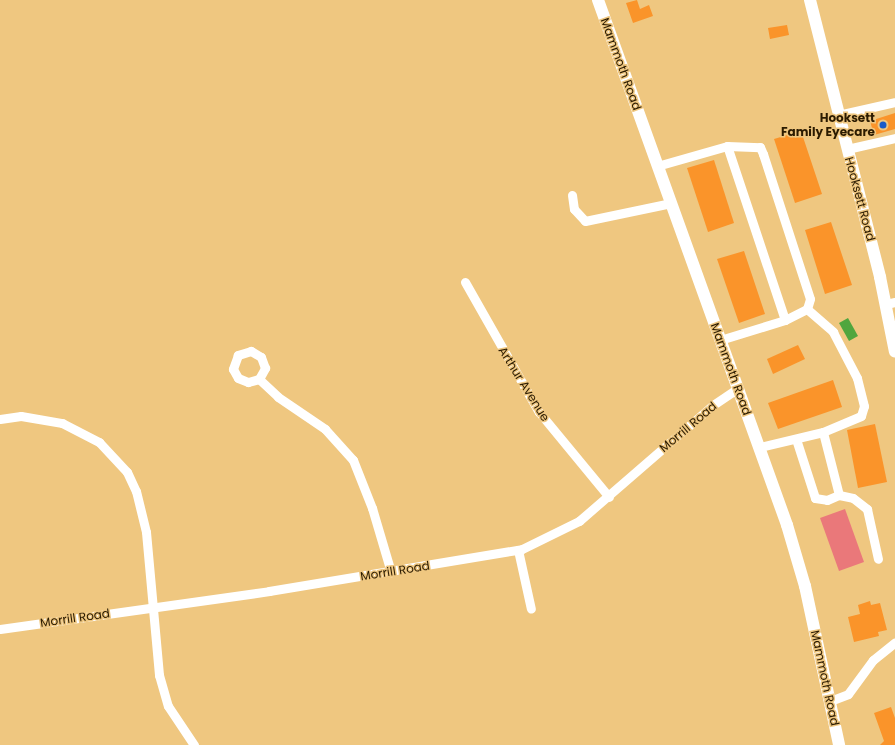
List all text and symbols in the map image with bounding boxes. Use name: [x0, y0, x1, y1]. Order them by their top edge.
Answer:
street label: Mammoth Road: [598, 16, 644, 112]
place label: Hooksett Family Eyecare: [781, 111, 875, 139]
marker: Hooksett Family Eyecare: [878, 120, 888, 130]
street label: Hooksett Road: [842, 155, 878, 243]
street label: Mammoth Road: [708, 321, 754, 417]
street label: Arthur Avenue: [495, 344, 553, 424]
street label: Morrill Road: [656, 399, 720, 455]
street label: Morrill Road: [359, 558, 431, 584]
street label: Morrill Road: [39, 606, 111, 630]
street label: Mammoth Road: [808, 629, 842, 727]

